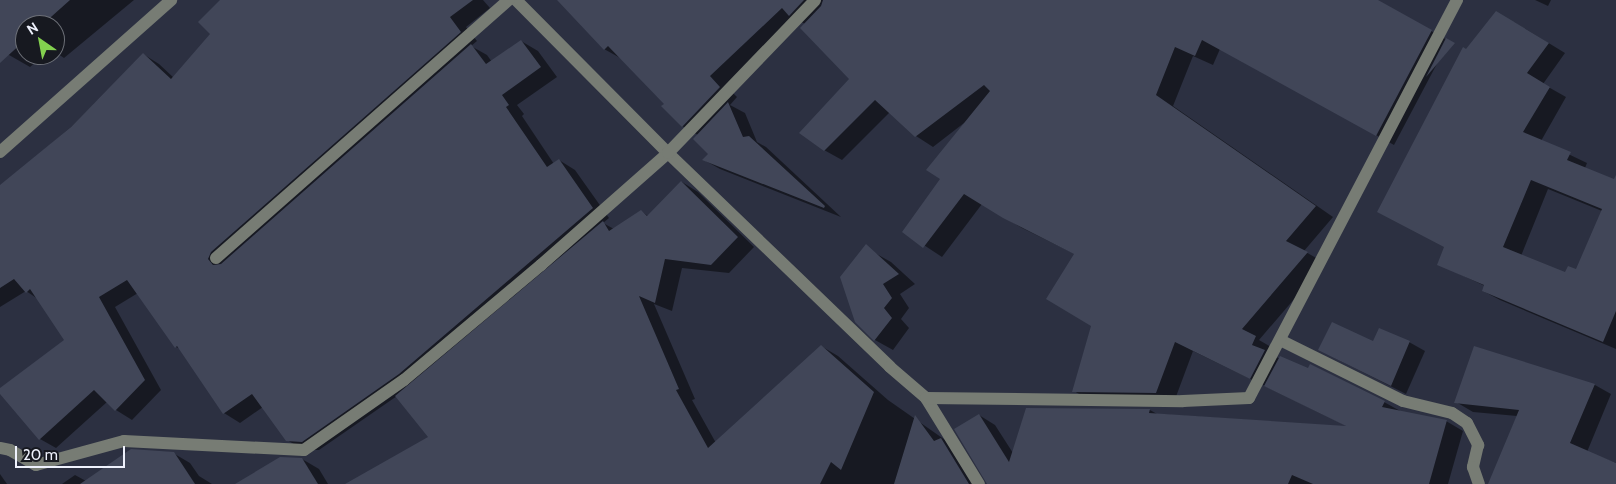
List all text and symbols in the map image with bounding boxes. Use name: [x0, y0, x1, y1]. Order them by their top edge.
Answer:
north arrow: [15, 15, 65, 65]
text: N: [23, 18, 41, 39]
scale bar: [18, 436, 128, 468]
text: 20 m: [23, 446, 58, 464]

